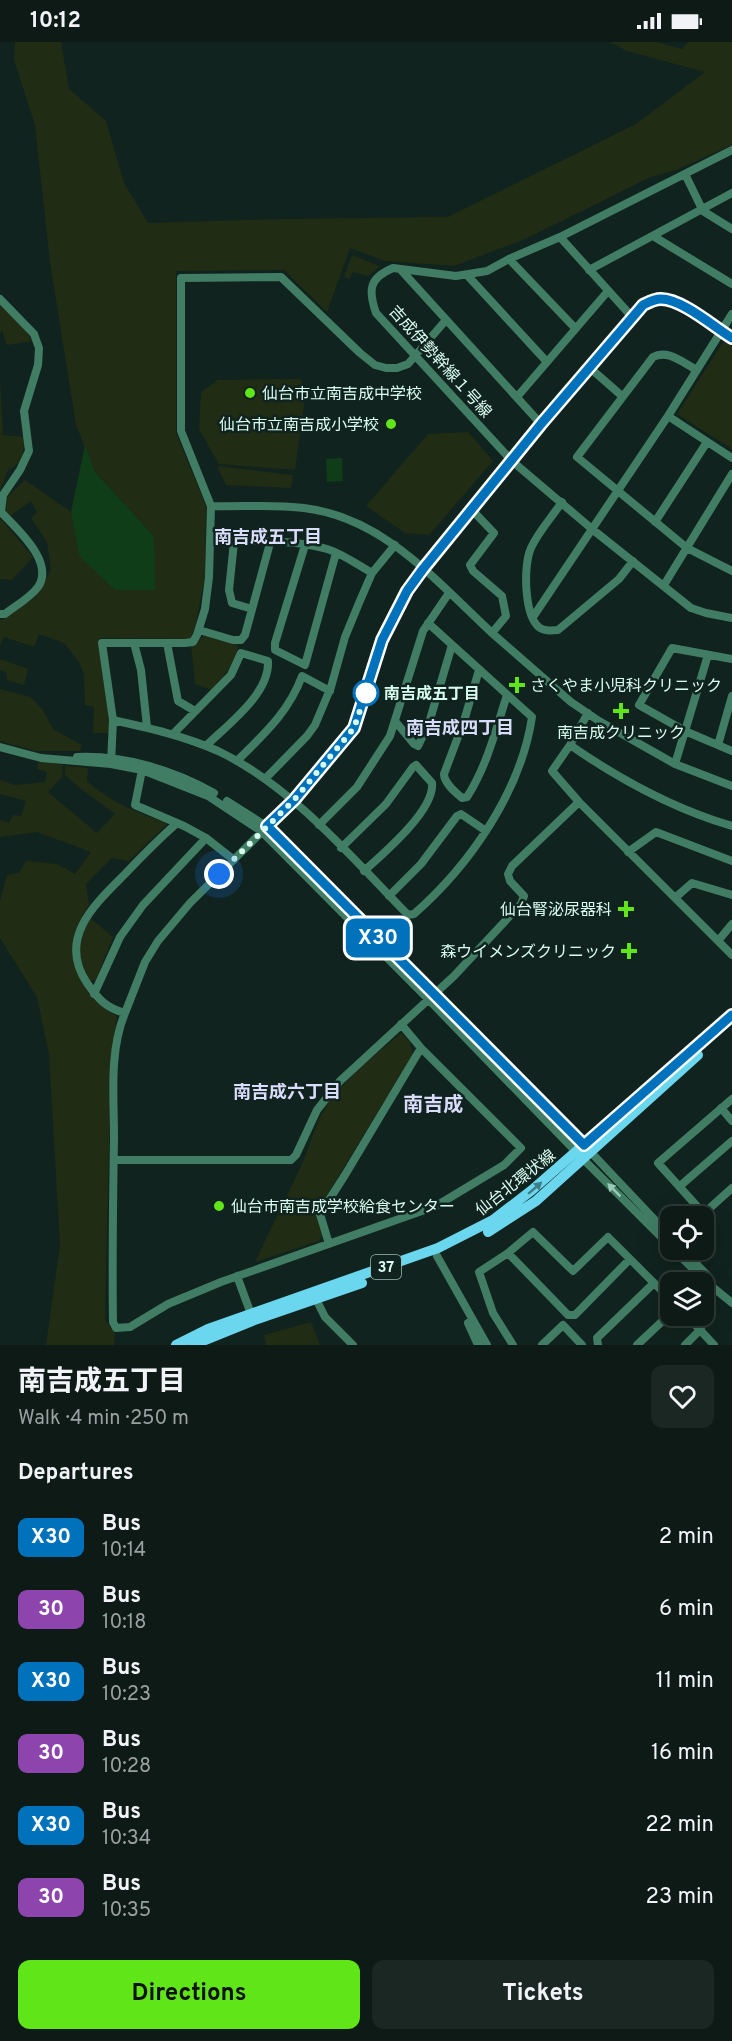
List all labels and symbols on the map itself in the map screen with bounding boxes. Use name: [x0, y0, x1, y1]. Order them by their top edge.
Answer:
street label: 吉成伊勢幹線１号線: [384, 302, 495, 423]
place label: 仙台市立南吉成中学校: [262, 385, 422, 405]
marker: 仙台市立南吉成中学校: [243, 386, 257, 400]
place label: 仙台市立南吉成小学校: [219, 416, 379, 436]
marker: 仙台市立南吉成小学校: [384, 417, 398, 431]
district label: 南吉成五丁目: [214, 527, 322, 550]
marker: さくやま小児科クリニック: [508, 676, 526, 694]
place label: さくやま小児科クリニック: [530, 677, 722, 697]
marker: 南吉成五丁目: [353, 680, 379, 706]
place label: 南吉成五丁目: [384, 684, 480, 705]
marker: 南吉成クリニック: [612, 702, 630, 720]
district label: 南吉成四丁目: [406, 718, 514, 741]
place label: 南吉成クリニック: [557, 724, 685, 744]
your location: [204, 859, 234, 889]
marker: 仙台腎泌尿器科: [617, 900, 635, 918]
place label: 仙台腎泌尿器科: [500, 901, 612, 921]
line badge: X30: [344, 918, 412, 958]
marker: 森ウイメンズクリニック: [620, 942, 638, 960]
place label: 森ウイメンズクリニック: [440, 943, 616, 963]
district label: 南吉成六丁目: [233, 1082, 341, 1105]
district label: 南吉成: [403, 1093, 463, 1119]
street label: 仙台北環状線: [472, 1146, 560, 1221]
one-way arrow: [527, 1182, 542, 1195]
one-way arrow: [607, 1184, 621, 1198]
place label: 仙台市南吉成学校給食センター: [231, 1198, 455, 1218]
marker: 仙台市南吉成学校給食センター: [212, 1199, 226, 1213]
road number: 37: [371, 1255, 401, 1279]

